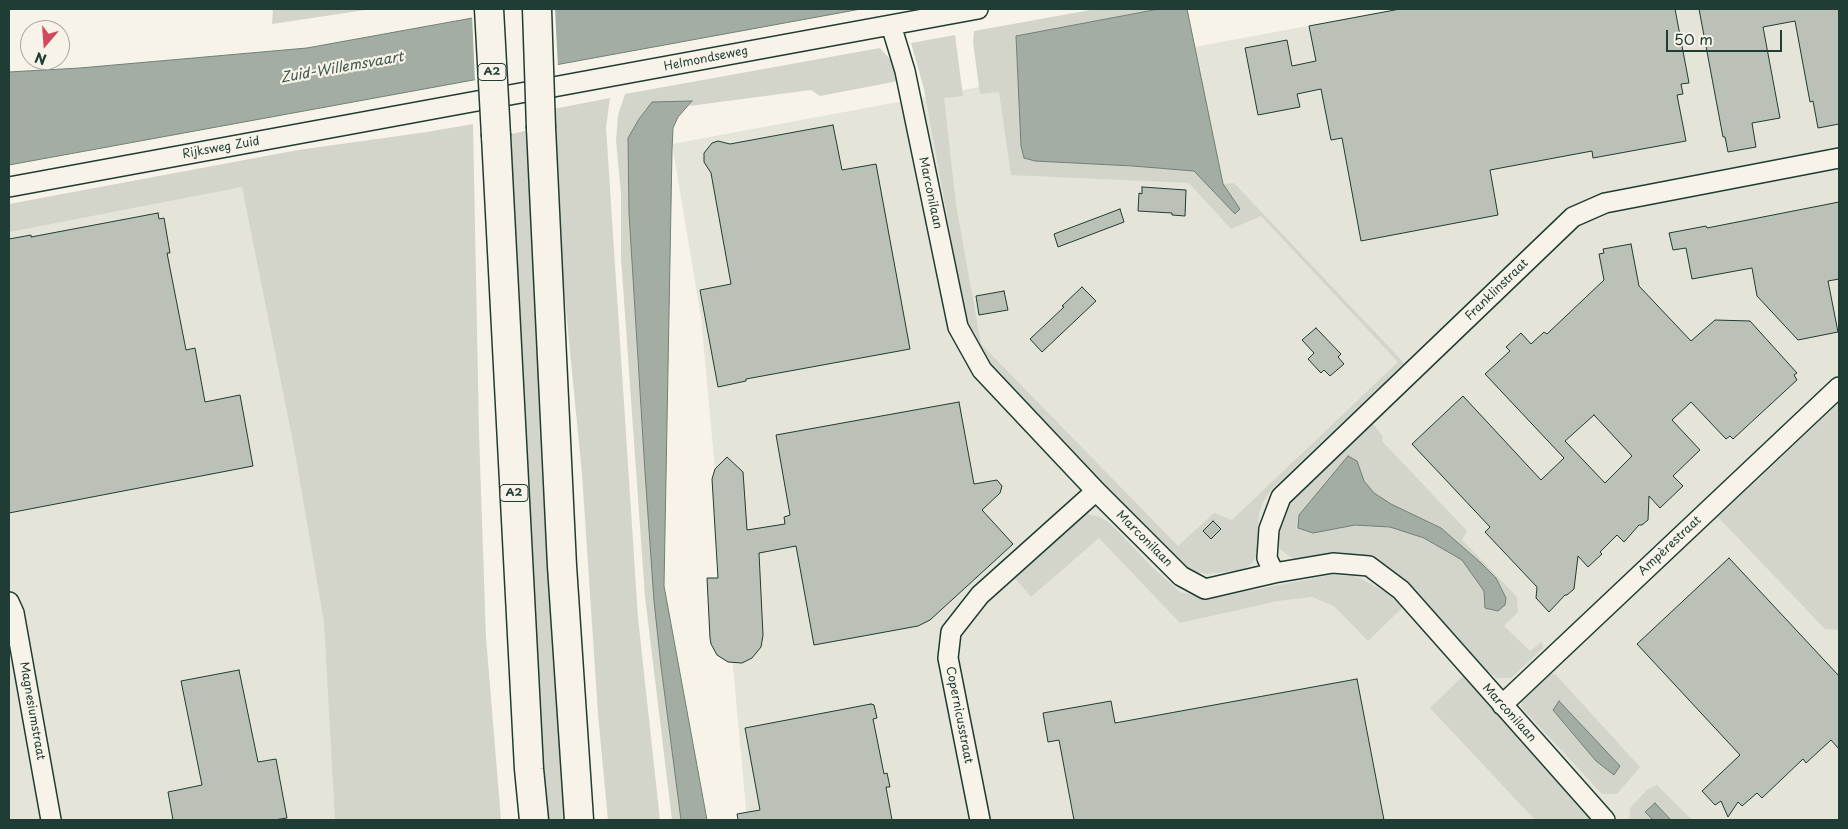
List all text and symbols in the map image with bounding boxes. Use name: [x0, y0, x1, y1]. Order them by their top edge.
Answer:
north arrow: [20, 20, 70, 70]
scale bar: [1668, 20, 1784, 52]
text: 50 m: [1674, 27, 1713, 50]
street label: Helmondseweg: [663, 44, 749, 74]
text: N: [32, 47, 49, 70]
water label: Zuid-Willemsvaart: [279, 49, 405, 87]
road number: A2: [478, 64, 506, 80]
street label: Rijksweg Zuid: [181, 134, 261, 162]
street label: Marconilaan: [915, 156, 945, 230]
street label: Franklinstraat: [1463, 256, 1531, 324]
road number: A2: [500, 484, 528, 502]
street label: Marconilaan: [1113, 508, 1175, 570]
street label: Ampèrestraat: [1636, 513, 1704, 579]
street label: Magnesiumstraat: [16, 661, 48, 761]
street label: Copernicusstraat: [943, 665, 975, 765]
street label: Marconilaan: [1479, 681, 1539, 745]

